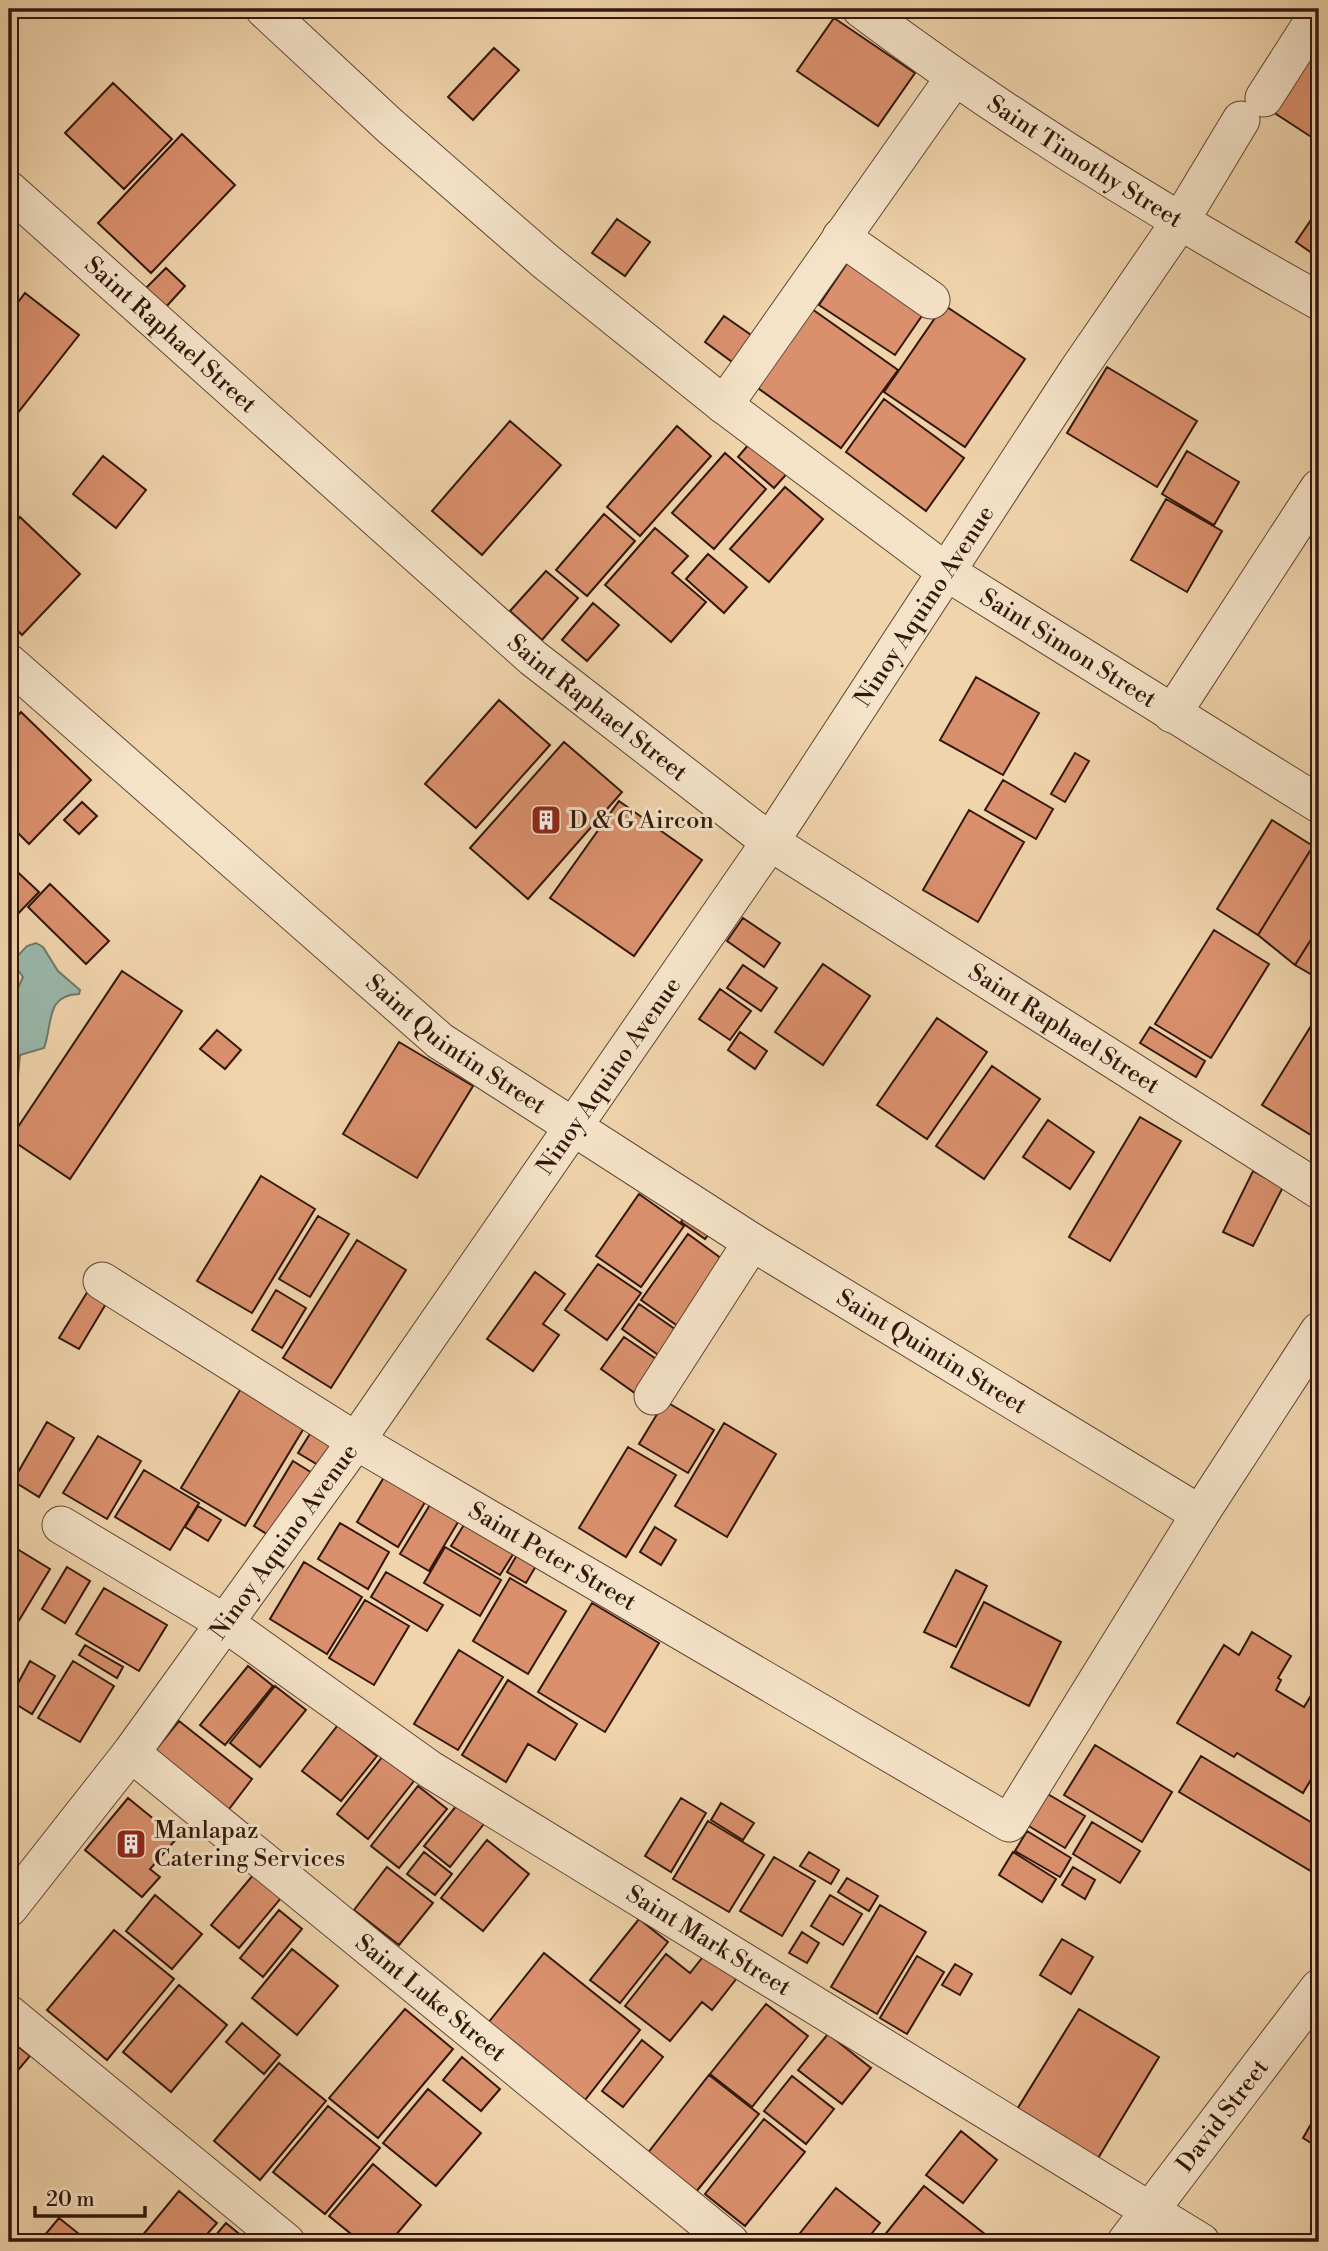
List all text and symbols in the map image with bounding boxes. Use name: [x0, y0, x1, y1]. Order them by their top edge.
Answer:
street label: Saint Timothy Street: [981, 89, 1188, 235]
street label: Saint Raphael Street: [78, 251, 263, 420]
street label: Ninoy Aquino Avenue: [848, 500, 1001, 713]
street label: Saint Simon Street: [974, 582, 1162, 715]
street label: Saint Raphael Street: [501, 628, 693, 789]
building icon: D & G Aircon: [529, 803, 563, 837]
place label: D & G Aircon: [569, 806, 714, 836]
street label: Saint Raphael Street: [962, 958, 1165, 1101]
street label: Saint Quintin Street: [359, 969, 552, 1122]
street label: Ninoy Aquino Avenue: [530, 971, 688, 1181]
street label: Saint Quintin Street: [831, 1283, 1033, 1422]
street label: Ninoy Aquino Avenue: [204, 1438, 365, 1646]
street label: Saint Peter Street: [463, 1496, 642, 1618]
place label: Manlapaz Catering Services: [154, 1816, 345, 1874]
building icon: Manlapaz Catering Services: [114, 1827, 148, 1861]
street label: Saint Mark Street: [620, 1879, 797, 2003]
street label: Saint Luke Street: [349, 1928, 512, 2069]
street label: David Street: [1170, 2053, 1276, 2179]
scale bar: [35, 2174, 145, 2218]
text: 20 m: [46, 2187, 95, 2213]

